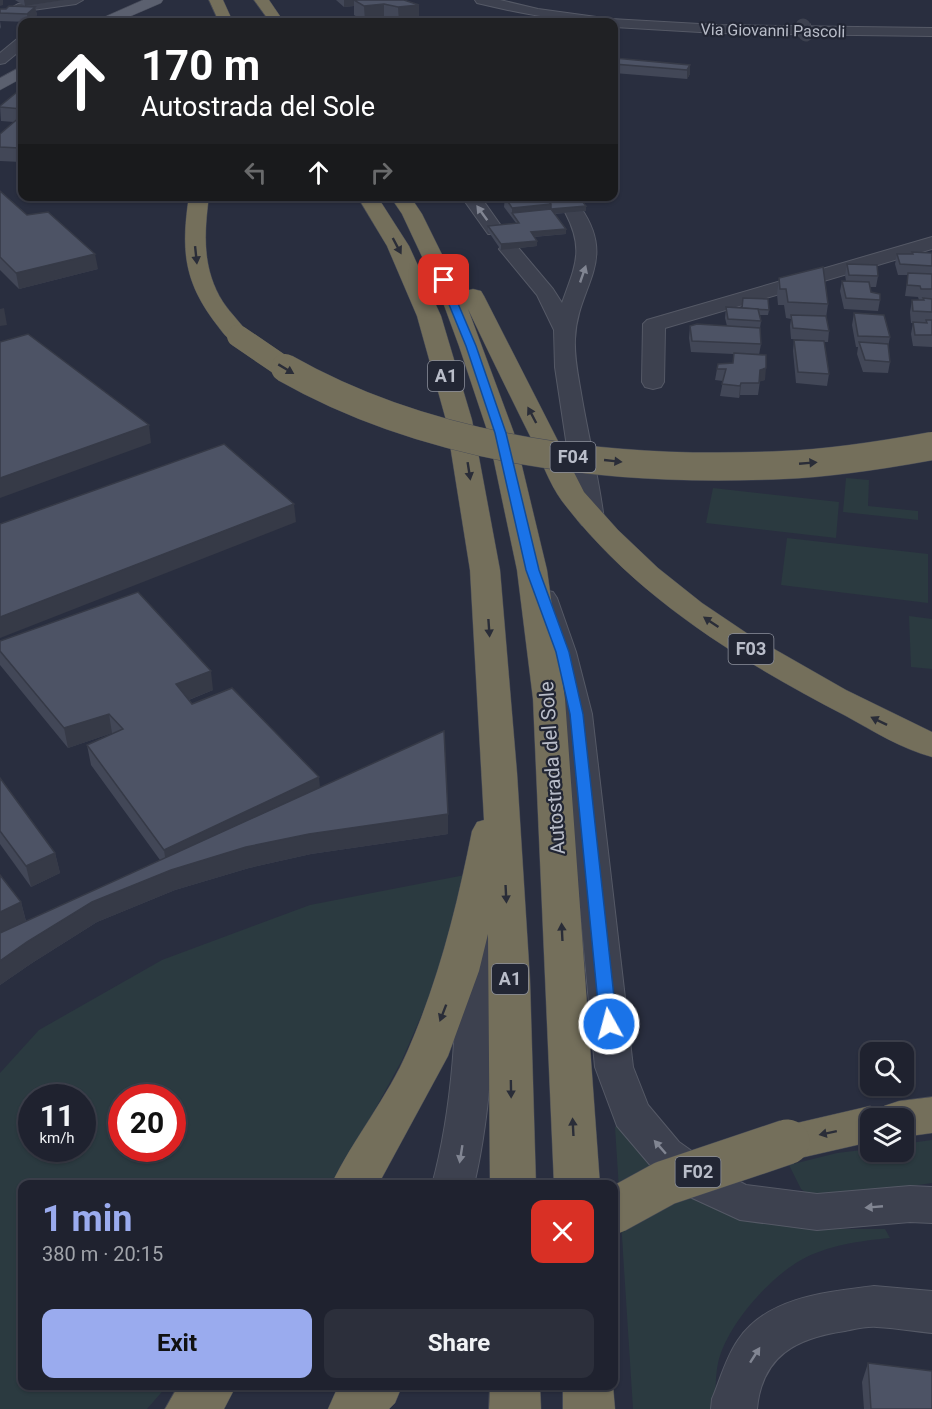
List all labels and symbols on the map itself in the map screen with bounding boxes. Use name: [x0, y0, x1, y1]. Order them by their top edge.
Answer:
street label: Via Giovanni Pascoli: [701, 20, 845, 41]
one-way arrow: [477, 206, 489, 221]
one-way arrow: [393, 238, 402, 255]
one-way arrow: [191, 245, 201, 264]
pin: [418, 254, 469, 305]
one-way arrow: [579, 265, 589, 283]
road number: A1: [428, 361, 464, 391]
one-way arrow: [278, 364, 294, 375]
one-way arrow: [527, 406, 537, 423]
road number: F04: [550, 442, 596, 472]
one-way arrow: [604, 456, 623, 466]
one-way arrow: [798, 458, 817, 468]
one-way arrow: [464, 462, 473, 481]
one-way arrow: [703, 617, 719, 628]
one-way arrow: [484, 619, 494, 638]
road number: F03: [728, 634, 774, 664]
street label: Autostrada del Sole: [534, 681, 570, 855]
one-way arrow: [871, 716, 888, 725]
one-way arrow: [502, 885, 511, 904]
one-way arrow: [558, 922, 567, 941]
road number: A1: [492, 964, 528, 994]
position arrow: [577, 992, 641, 1056]
one-way arrow: [438, 1004, 447, 1022]
one-way arrow: [507, 1079, 516, 1098]
speed limit sign: 20: [108, 1084, 186, 1162]
one-way arrow: [569, 1117, 578, 1136]
one-way arrow: [819, 1129, 838, 1138]
one-way arrow: [654, 1140, 667, 1155]
one-way arrow: [456, 1144, 465, 1163]
road number: F02: [676, 1157, 720, 1187]
one-way arrow: [864, 1202, 883, 1212]
one-way arrow: [749, 1347, 760, 1363]

